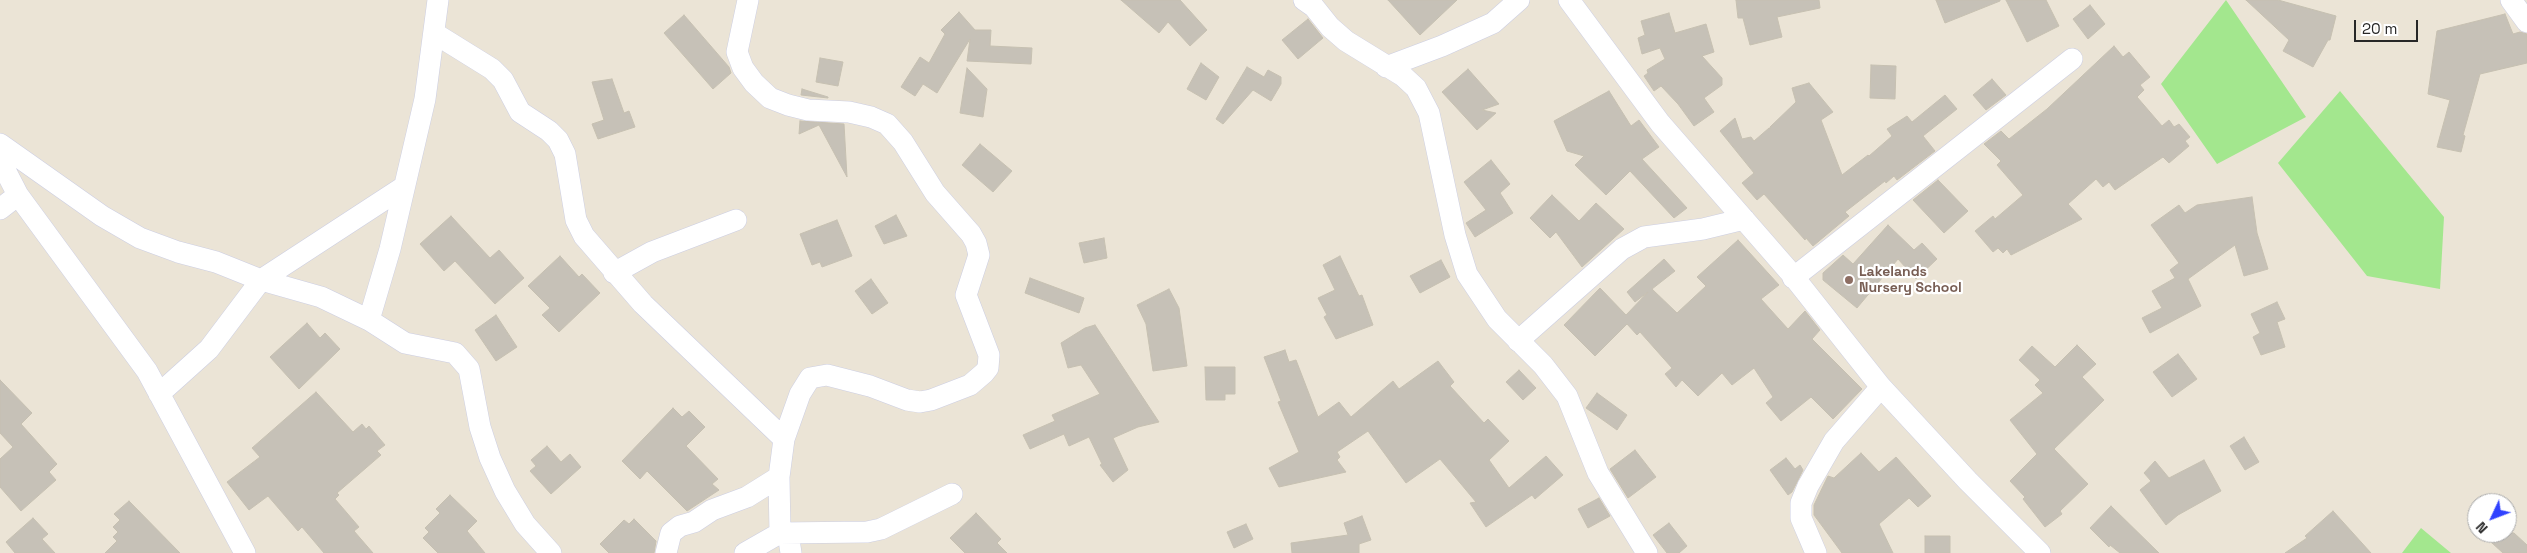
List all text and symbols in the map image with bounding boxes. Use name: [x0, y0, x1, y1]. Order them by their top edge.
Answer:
scale bar: [2357, 10, 2421, 42]
text: 20 m: [2362, 19, 2397, 38]
place label: Lakelands Nursery School: [1859, 264, 1962, 296]
marker: Lakelands Nursery School: [1843, 274, 1855, 286]
north arrow: [2467, 493, 2517, 543]
text: N: [2472, 518, 2492, 537]

